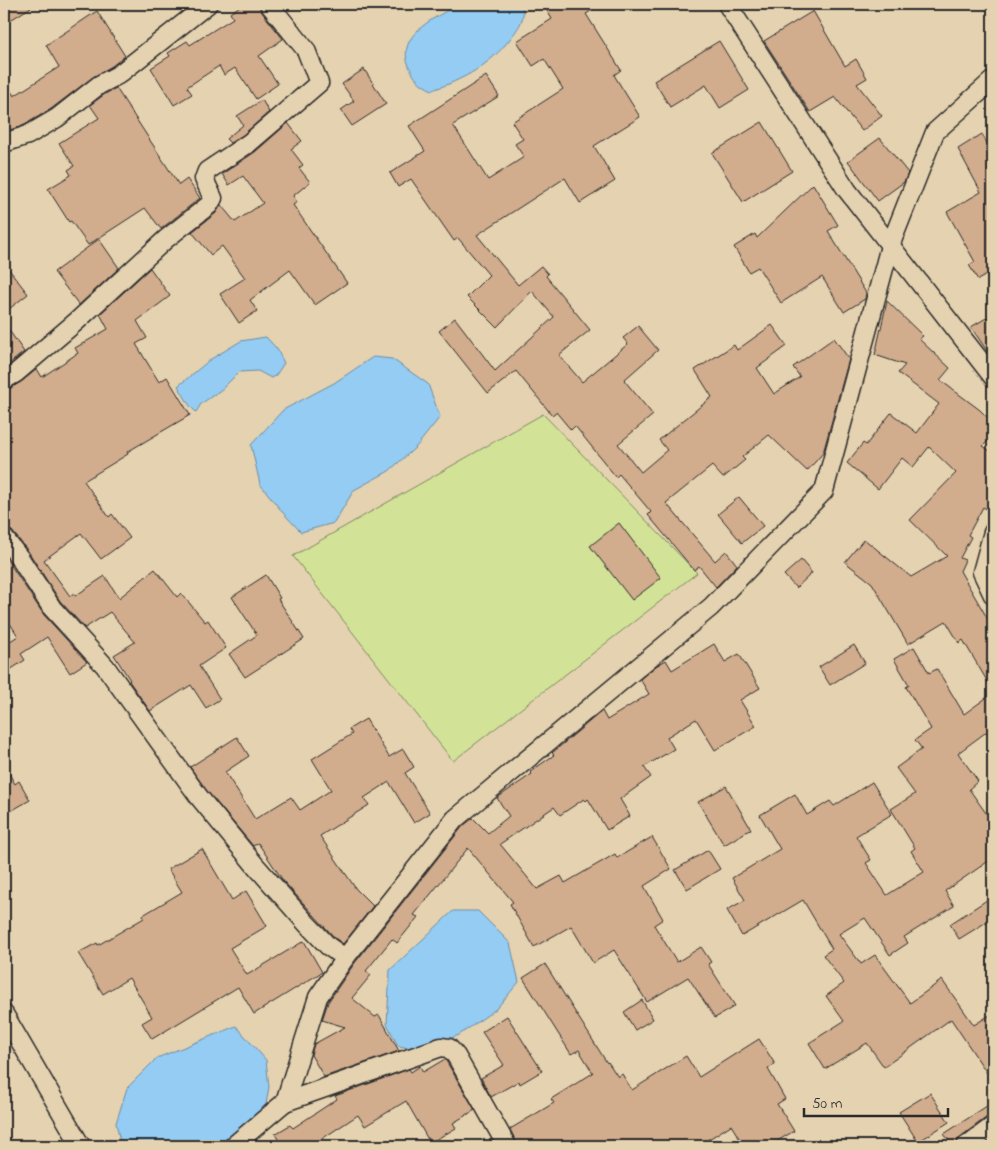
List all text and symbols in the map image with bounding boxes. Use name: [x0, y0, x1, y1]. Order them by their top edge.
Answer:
scale bar: [804, 1085, 948, 1117]
text: 50 m: [812, 1093, 843, 1115]

